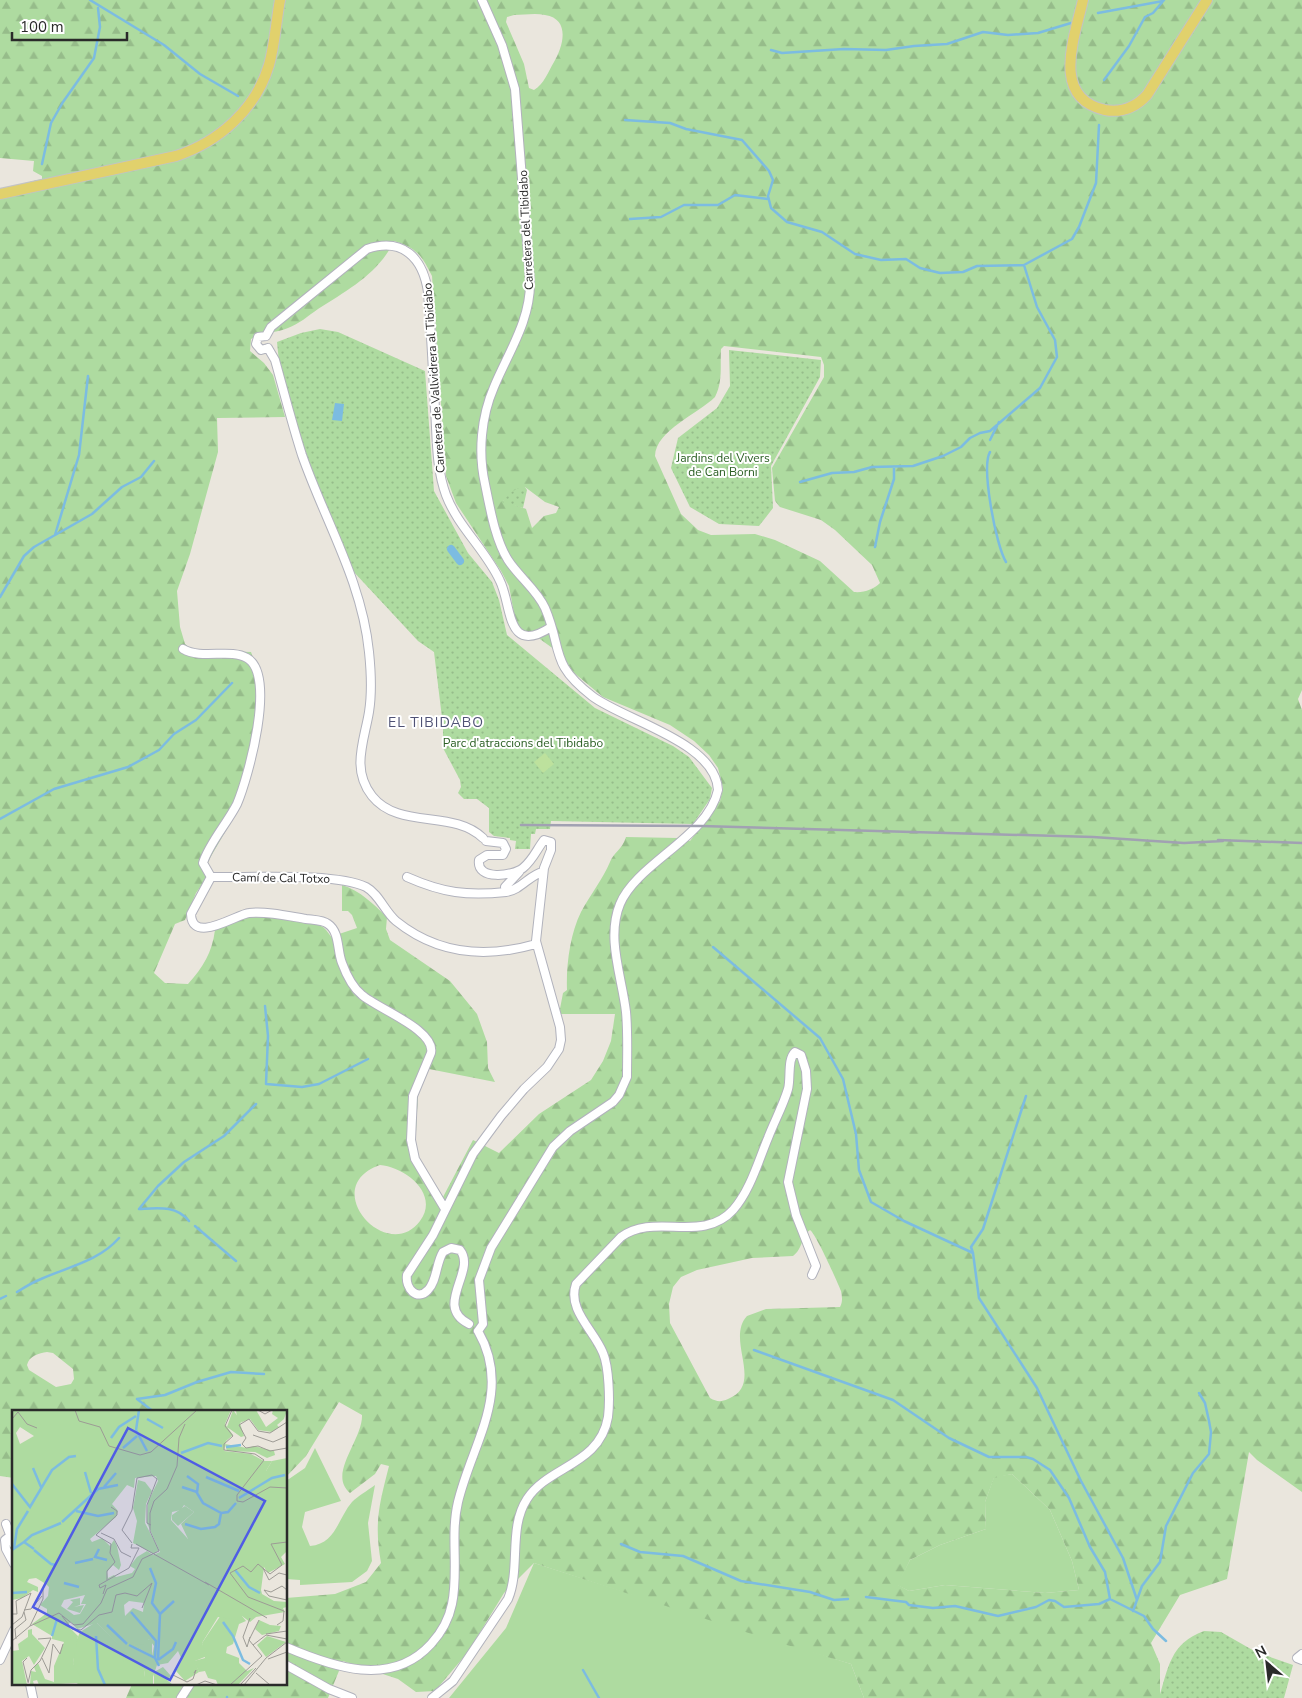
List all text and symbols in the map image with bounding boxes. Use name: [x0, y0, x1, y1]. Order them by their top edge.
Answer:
scale bar: [12, 10, 128, 42]
text: 100 m: [20, 17, 64, 37]
street label: Carretera del Tibidabo: [515, 169, 537, 290]
street label: Carretera de Vallvidrera al Tibidabo: [419, 282, 449, 474]
park label: Jardins del Vivers de Can Borni: [675, 450, 770, 480]
district label: EL TIBIDABO: [388, 713, 484, 732]
park label: Parc d'atraccions del Tibidabo: [443, 735, 603, 751]
street label: Camí de Cal Totxo: [232, 869, 330, 887]
inset map: [12, 1410, 288, 1686]
north arrow: [1242, 1638, 1292, 1688]
text: N: [1252, 1641, 1270, 1663]

